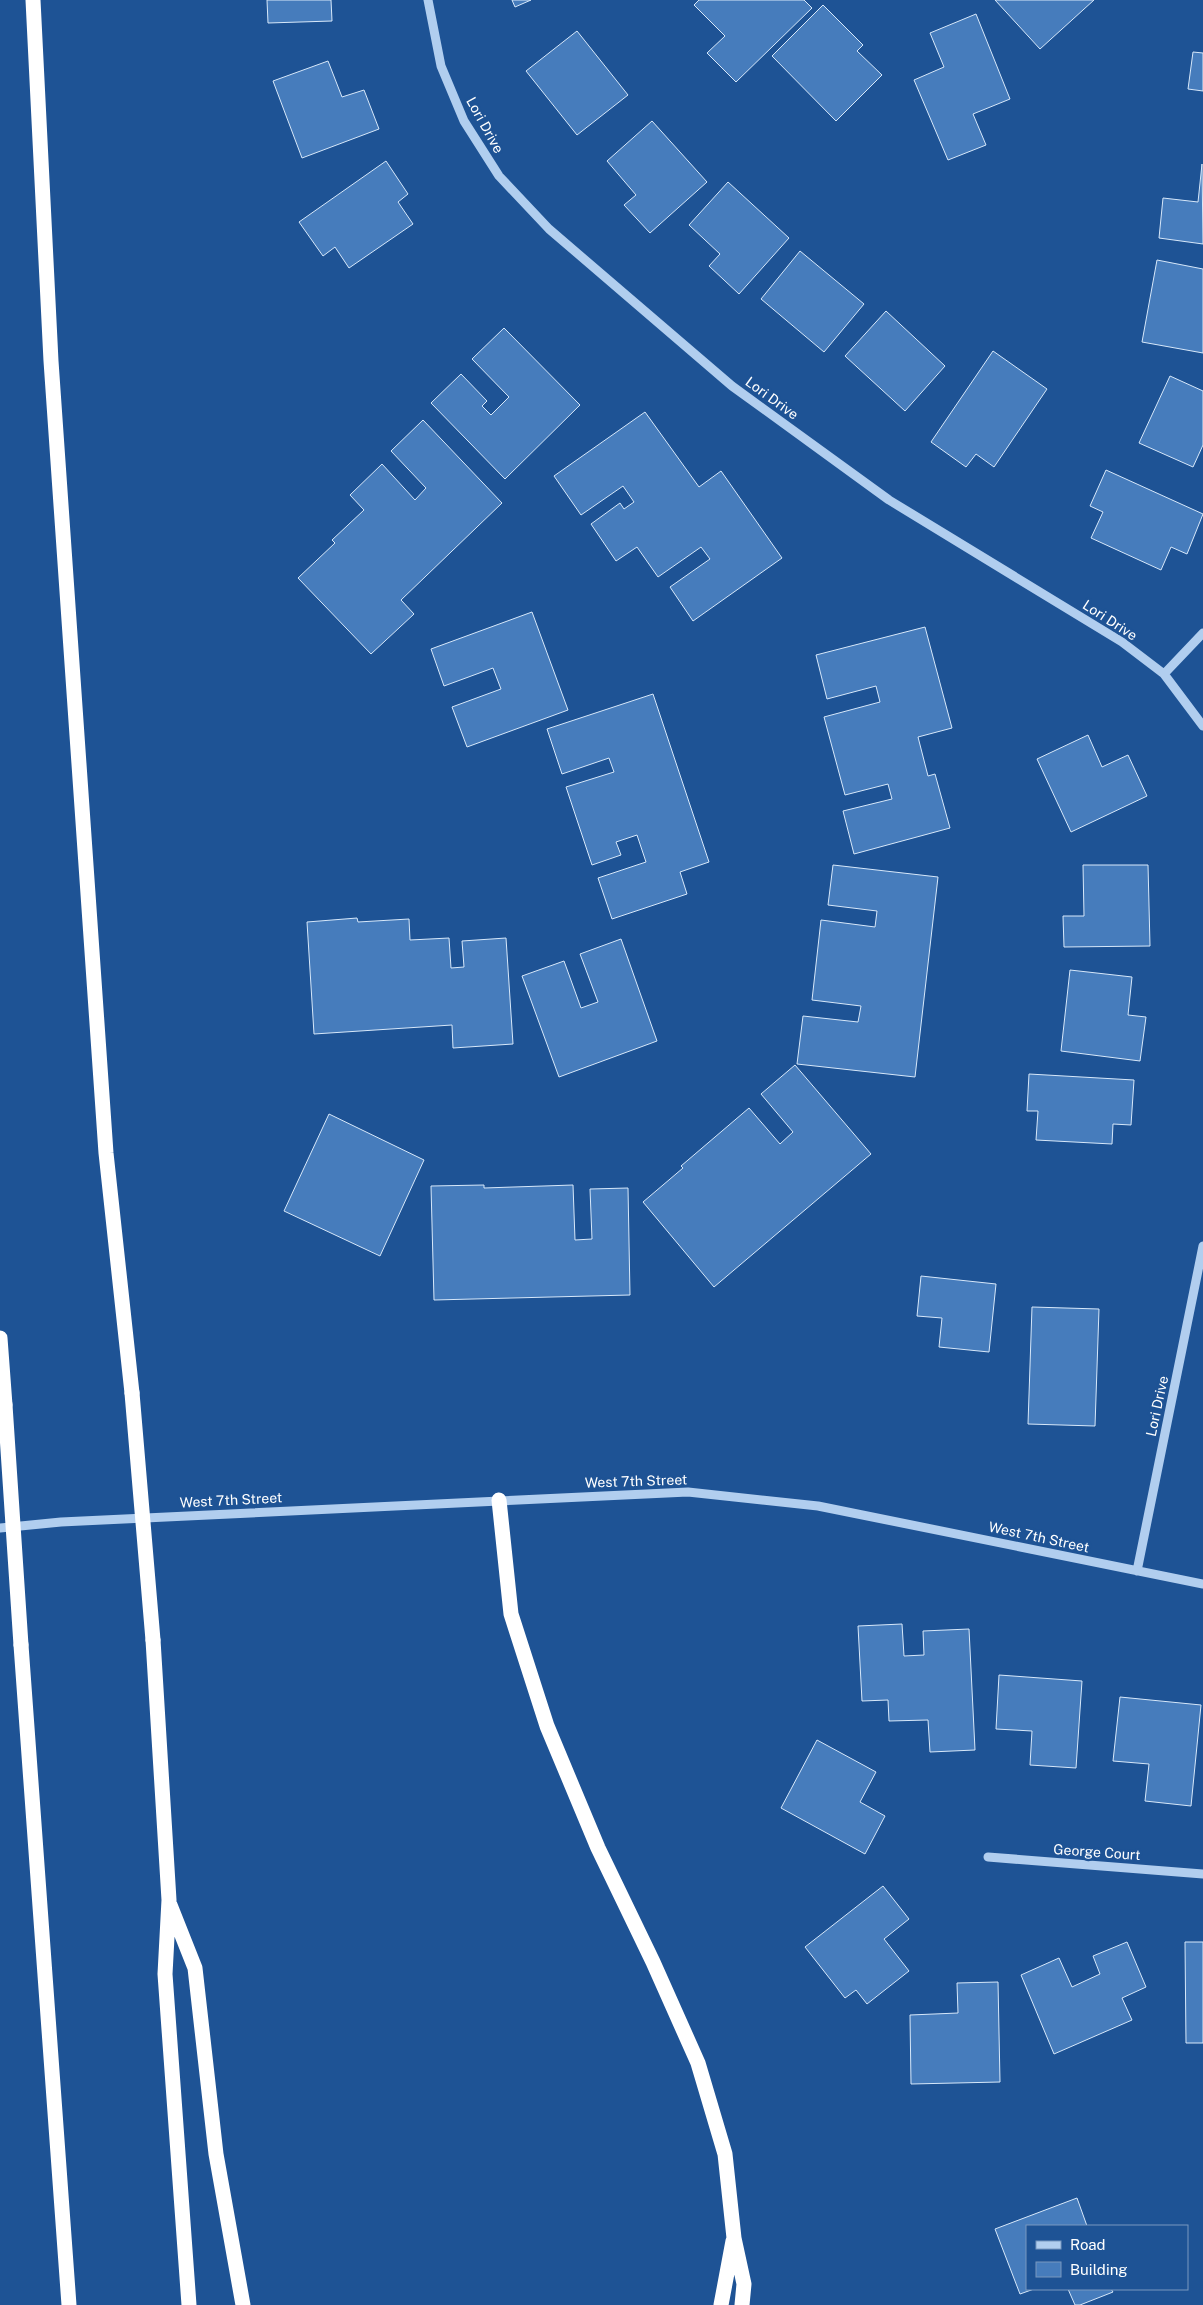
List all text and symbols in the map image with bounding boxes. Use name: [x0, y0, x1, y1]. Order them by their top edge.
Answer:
street label: Lori Drive: [463, 94, 507, 156]
street label: Lori Drive: [742, 373, 802, 423]
street label: Lori Drive: [1080, 597, 1140, 644]
street label: Lori Drive: [1143, 1374, 1171, 1438]
street label: West 7th Street: [584, 1471, 688, 1491]
street label: West 7th Street: [179, 1489, 283, 1511]
street label: West 7th Street: [987, 1519, 1091, 1555]
street label: George Court: [1053, 1841, 1141, 1863]
legend: [1026, 2225, 1188, 2290]
text: Road: [1070, 2236, 1106, 2253]
text: Building: [1070, 2261, 1128, 2278]

